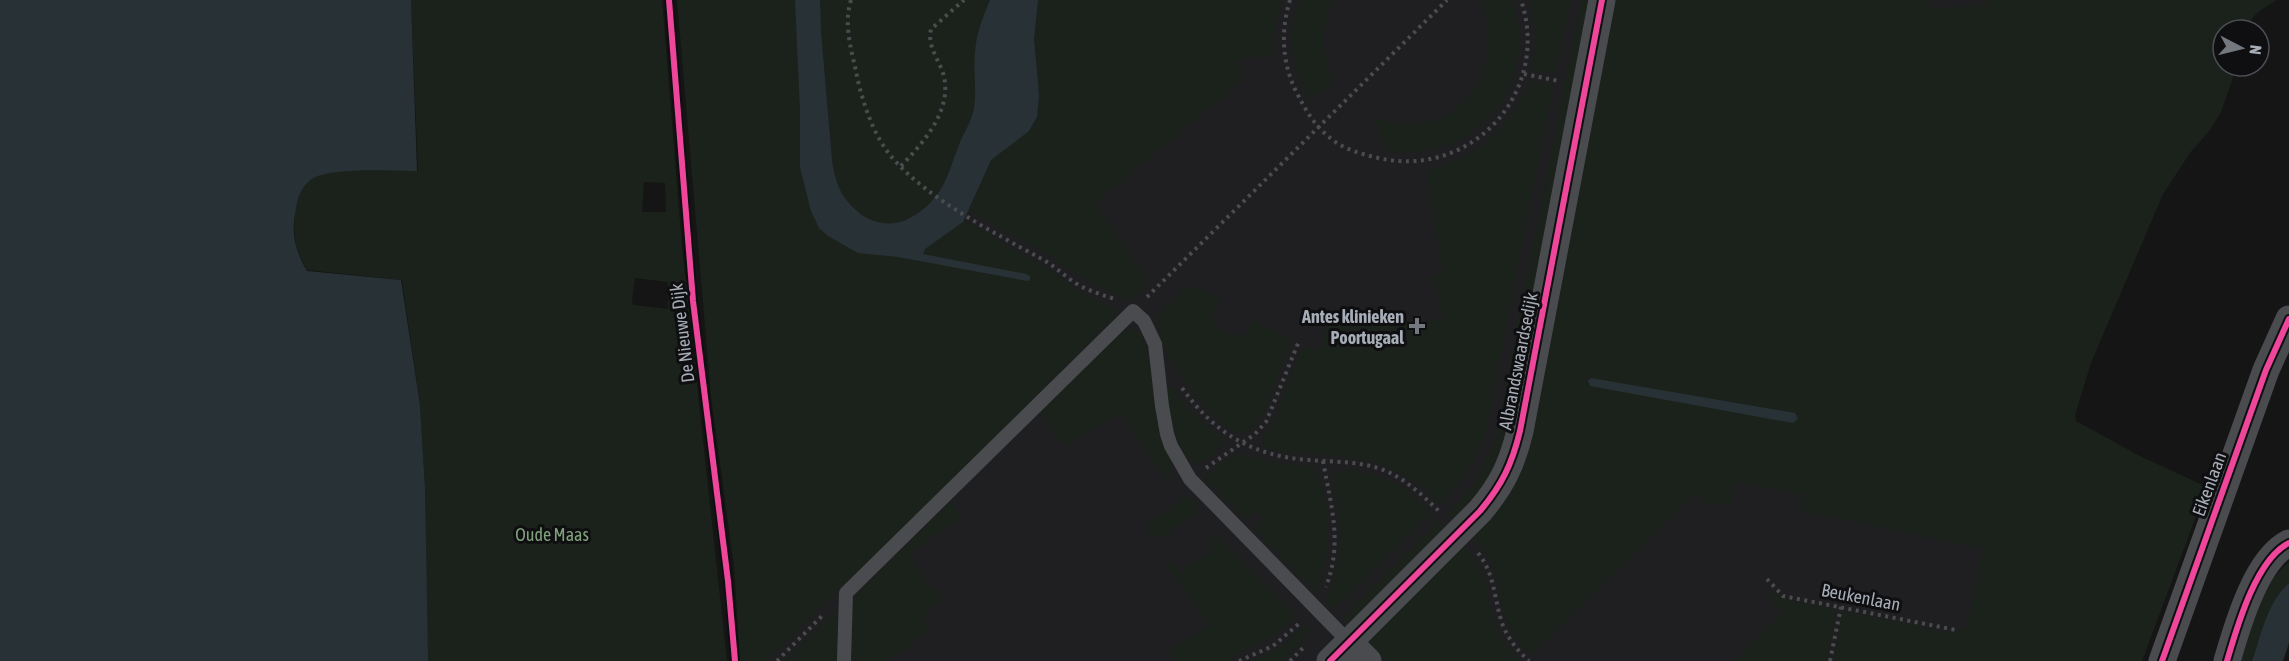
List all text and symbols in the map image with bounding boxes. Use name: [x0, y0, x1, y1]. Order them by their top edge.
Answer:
north arrow: [2211, 18, 2271, 78]
text: N: [2246, 44, 2265, 56]
street label: De Nieuwe Dijk: [665, 282, 699, 384]
street label: Albrandswaardsedijk: [1494, 291, 1542, 431]
place label: Antes klinieken Poortugaal: [1301, 306, 1404, 348]
marker: Antes klinieken Poortugaal: [1408, 317, 1426, 335]
street label: Eikenlaan: [2188, 449, 2230, 519]
park label: Oude Maas: [515, 524, 589, 545]
street label: Beukenlaan: [1820, 579, 1902, 615]

